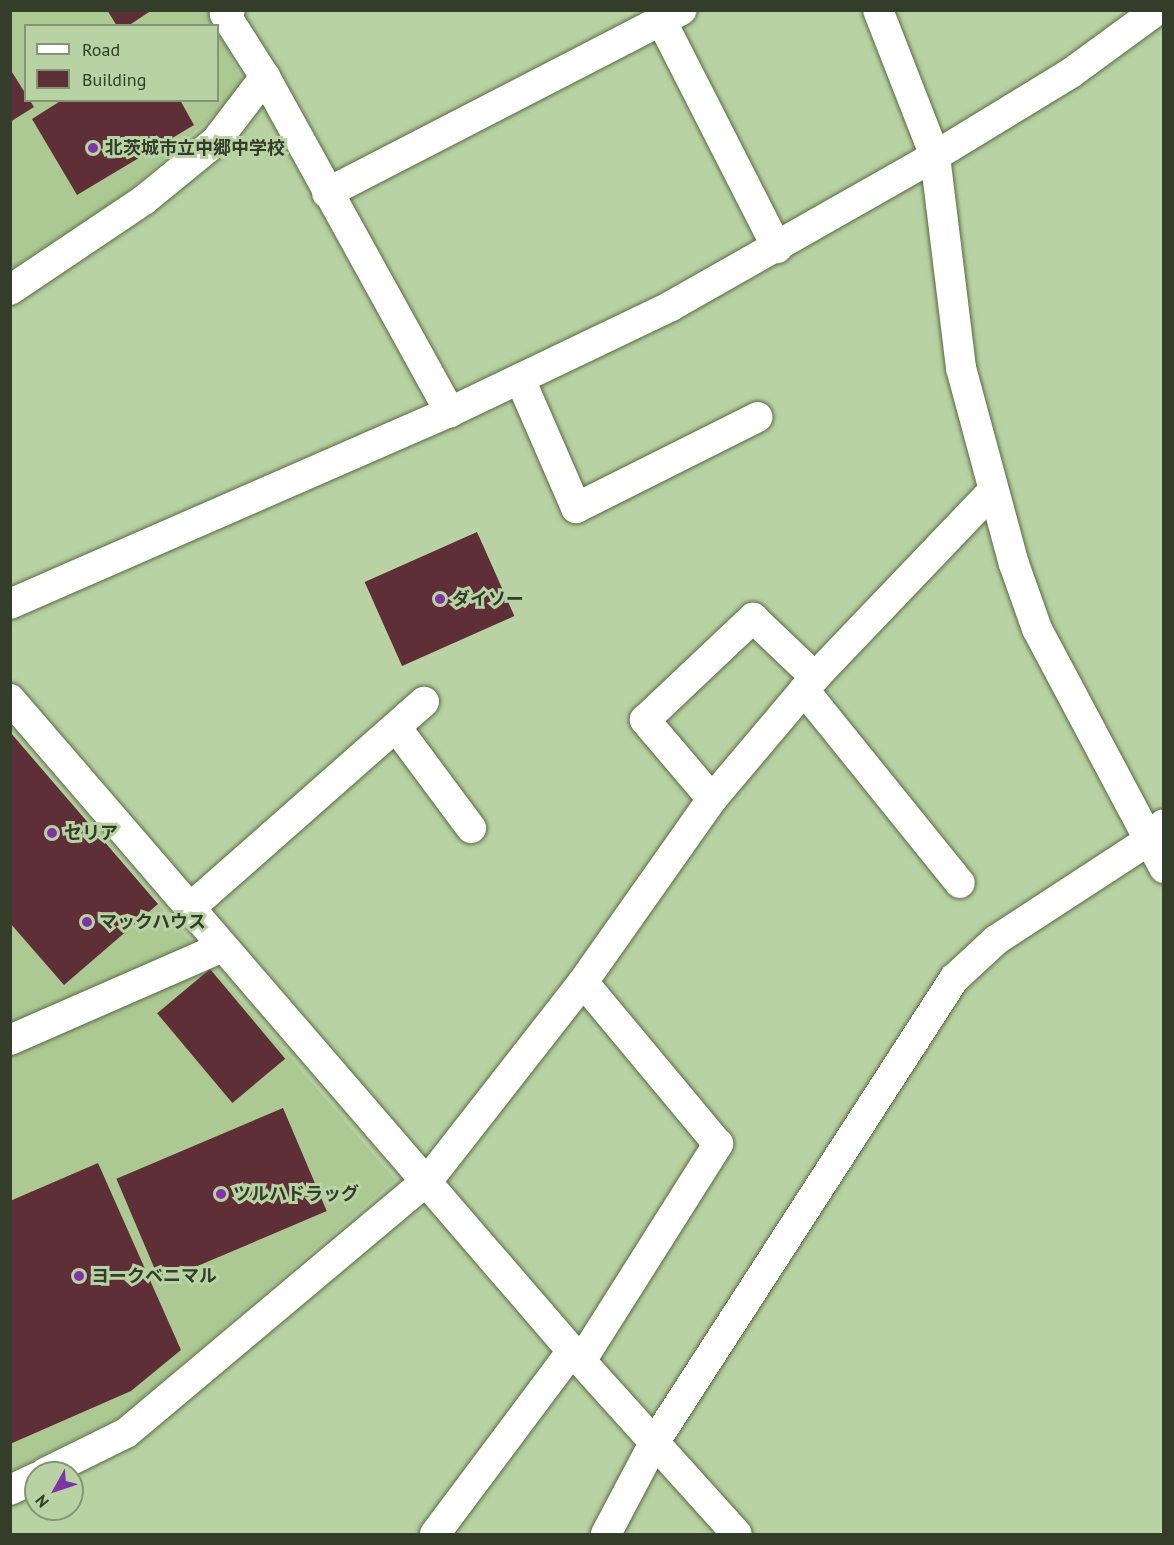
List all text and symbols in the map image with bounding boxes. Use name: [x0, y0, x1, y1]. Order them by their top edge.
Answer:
legend: [24, 24, 219, 102]
text: Road: [82, 38, 120, 61]
text: Building: [82, 68, 146, 91]
place label: 北茨城市立中郷中学校: [105, 137, 285, 159]
marker: 北茨城市立中郷中学校: [86, 141, 100, 155]
place label: ダイソー: [452, 588, 524, 610]
marker: ダイソー: [433, 592, 447, 606]
place label: セリア: [64, 822, 118, 844]
marker: セリア: [45, 826, 59, 840]
place label: マックハウス: [99, 911, 207, 933]
marker: マックハウス: [80, 915, 94, 929]
place label: ツルハドラッグ: [233, 1183, 359, 1205]
marker: ツルハドラッグ: [214, 1187, 228, 1201]
place label: ヨークベニマル: [91, 1265, 217, 1287]
marker: ヨークベニマル: [72, 1269, 86, 1283]
north arrow: [24, 1461, 84, 1521]
text: N: [31, 1491, 53, 1512]

